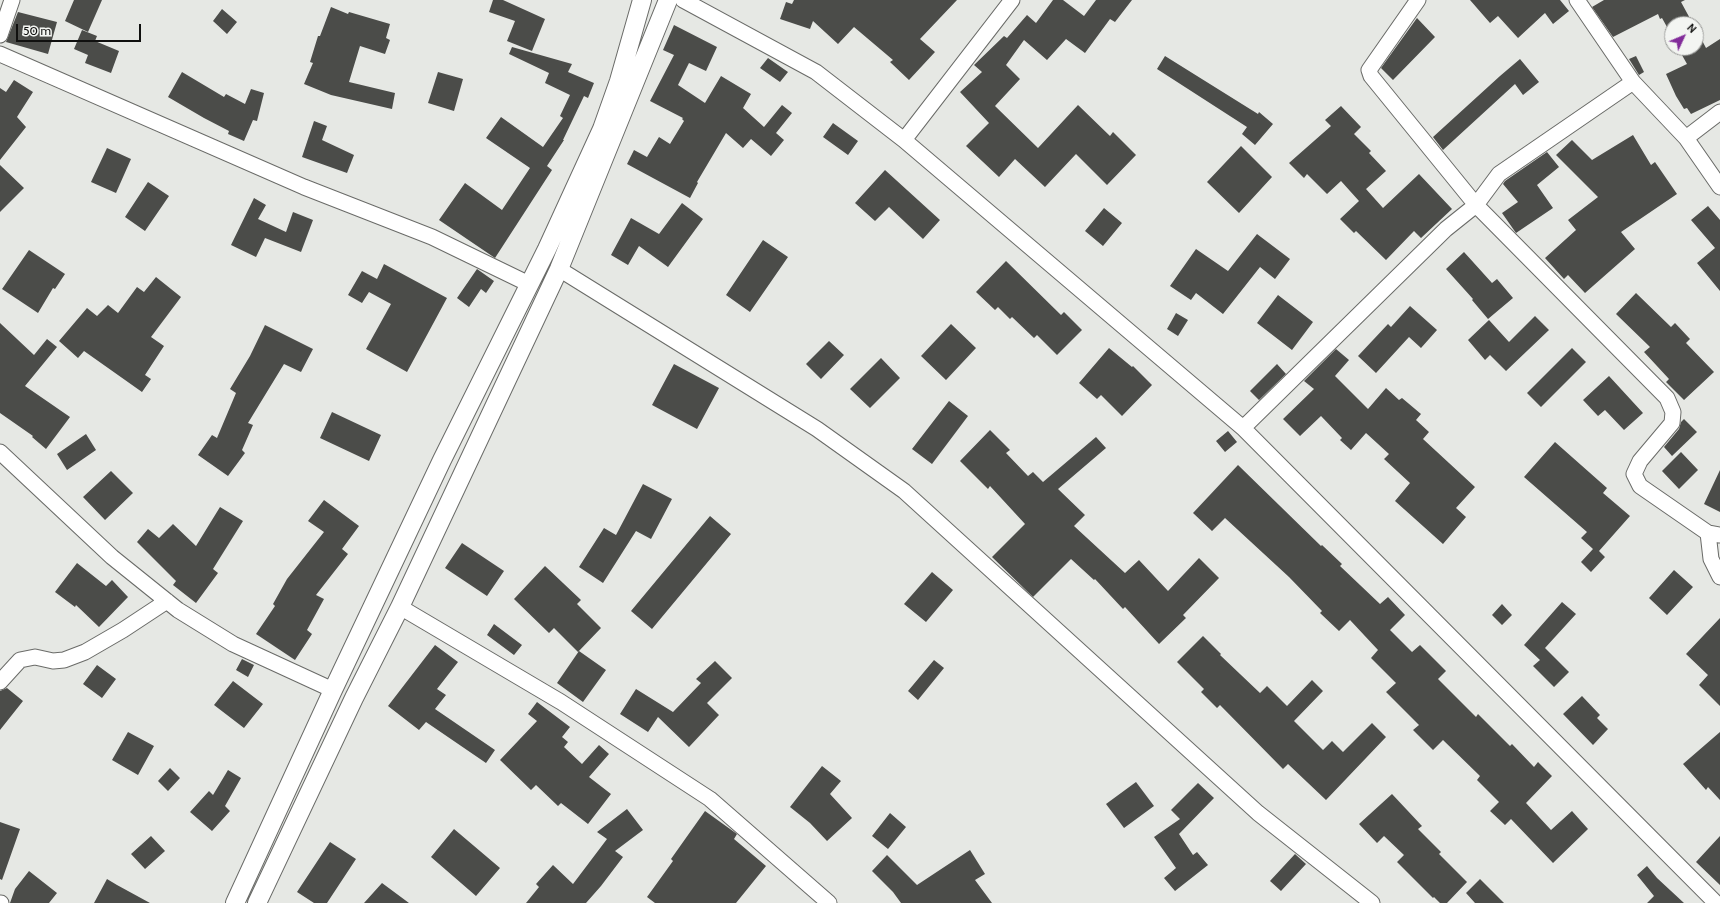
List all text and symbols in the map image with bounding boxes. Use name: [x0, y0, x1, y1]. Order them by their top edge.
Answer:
scale bar: [18, 16, 143, 42]
north arrow: [1664, 16, 1704, 56]
text: N: [1684, 21, 1700, 36]
text: 50 m: [23, 23, 51, 38]

